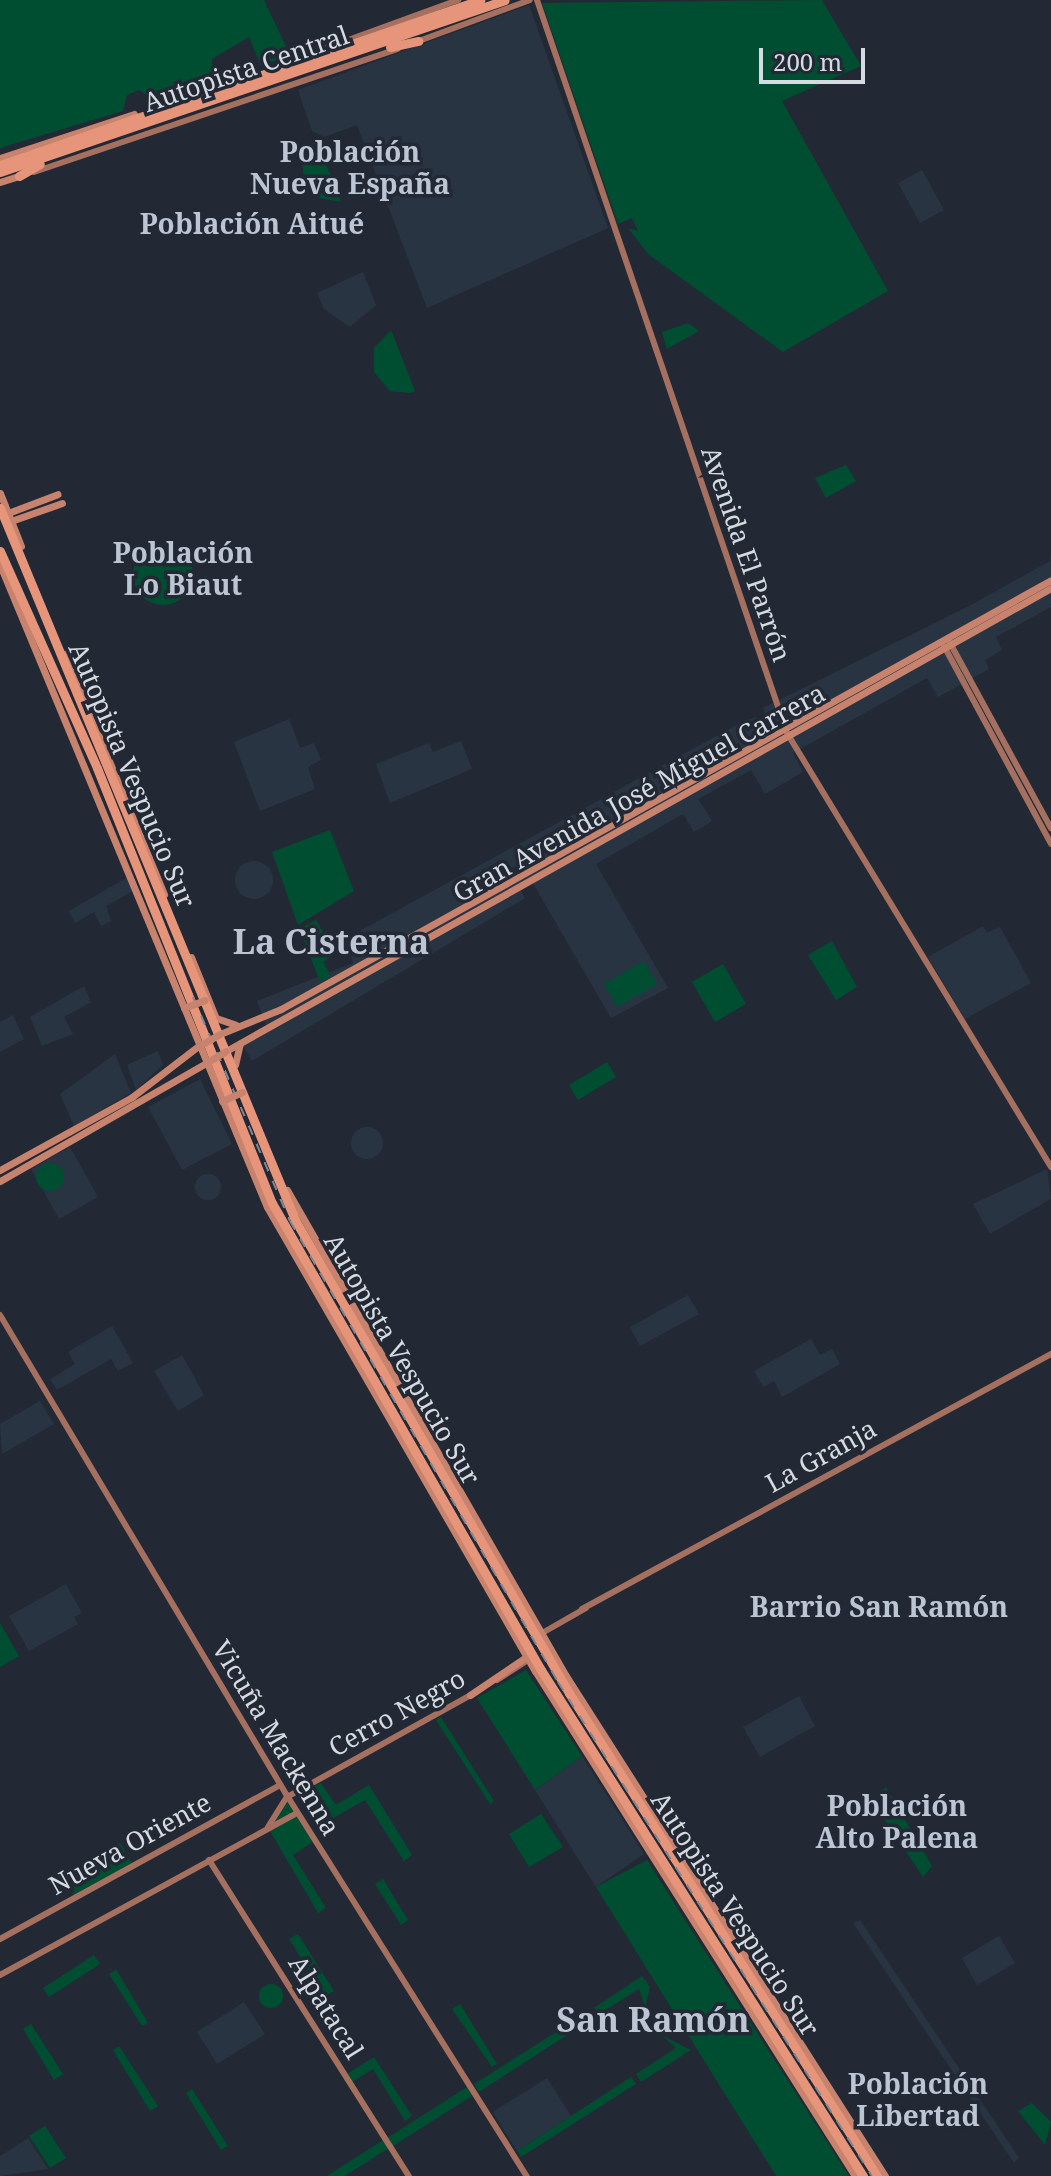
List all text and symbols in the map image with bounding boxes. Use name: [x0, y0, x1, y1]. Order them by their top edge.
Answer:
street label: Autopista Central: [139, 19, 353, 119]
scale bar: [763, 32, 869, 82]
text: 200 m: [773, 45, 842, 78]
district label: Población Nueva España: [250, 134, 450, 200]
district label: Población Aitué: [140, 206, 364, 240]
street label: Avenida El Parrón: [694, 442, 798, 666]
district label: Población Lo Biaut: [113, 535, 253, 601]
street label: Autopista Vespucio Sur: [62, 638, 202, 912]
street label: Gran Avenida José Miguel Carrera: [447, 677, 831, 909]
district label: La Cisterna: [233, 922, 429, 962]
street label: Autopista Vespucio Sur: [317, 1228, 487, 1490]
street label: La Granja: [760, 1413, 882, 1499]
district label: Barrio San Ramón: [750, 1589, 1008, 1623]
street label: Vicuña Mackenna: [205, 1635, 347, 1841]
street label: Cerro Negro: [323, 1663, 471, 1763]
street label: Autopista Vespucio Sur: [644, 1786, 826, 2042]
street label: Nueva Oriente: [44, 1787, 216, 1901]
district label: Población Alto Palena: [816, 1788, 978, 1854]
street label: Alpatacal: [282, 1949, 370, 2065]
district label: San Ramón: [556, 2000, 750, 2040]
district label: Población Libertad: [848, 2066, 988, 2132]

